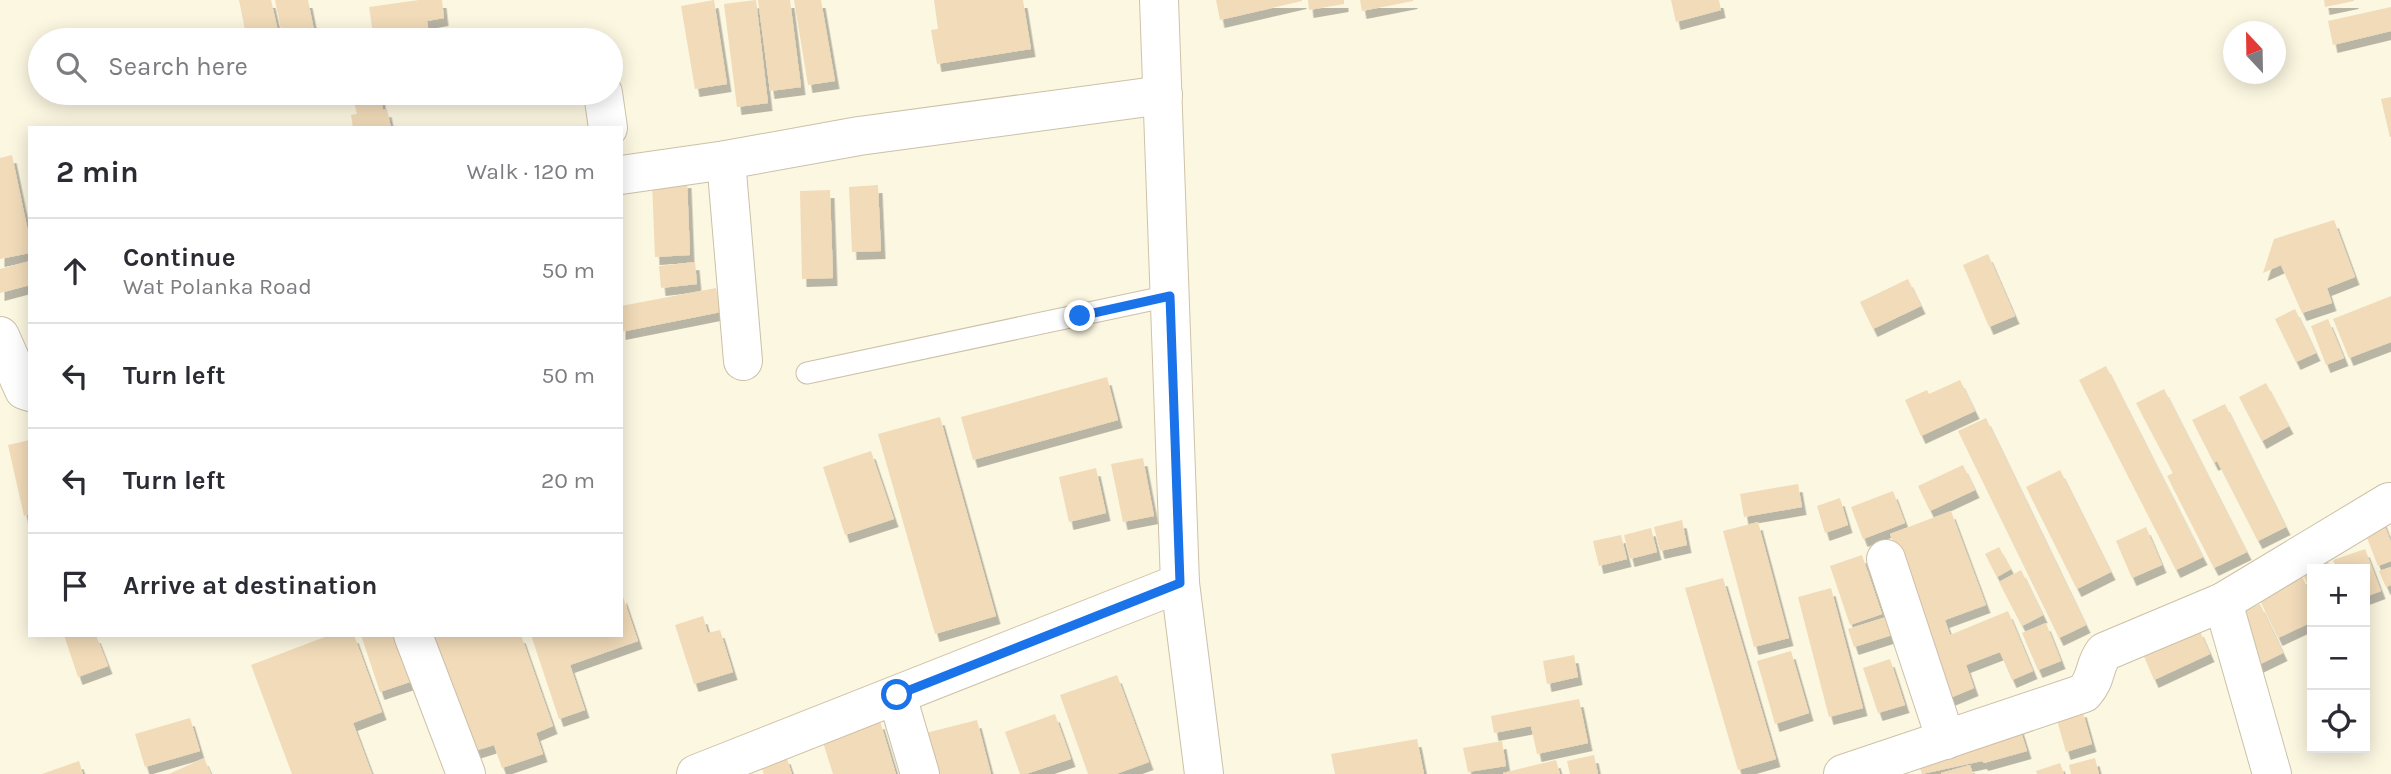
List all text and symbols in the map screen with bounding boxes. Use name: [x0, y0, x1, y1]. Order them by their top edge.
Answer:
north arrow: [2223, 21, 2286, 84]
search box: [28, 28, 623, 105]
icon: search: [52, 48, 90, 86]
text: Search here: [108, 51, 248, 82]
text: 2 min: [56, 154, 139, 190]
text: Walk · 120 m: [467, 158, 595, 185]
text: Continue: [123, 242, 235, 273]
icon: ahead: [56, 252, 94, 290]
text: 50 m: [541, 257, 595, 284]
text: Wat Polanka Road: [123, 273, 312, 300]
route end: [1064, 300, 1095, 331]
icon: left: [56, 357, 94, 395]
text: Turn left: [123, 360, 225, 391]
text: 50 m: [541, 362, 595, 389]
icon: left: [56, 462, 94, 500]
text: Turn left: [123, 465, 225, 496]
text: 20 m: [541, 467, 595, 494]
map controls: [2307, 564, 2370, 753]
button: +: [2307, 564, 2370, 627]
icon: arrive: [56, 567, 94, 605]
text: Arrive at destination: [123, 570, 377, 601]
button: −: [2307, 627, 2370, 690]
route start: [881, 679, 912, 710]
button: locate: [2307, 690, 2370, 753]

